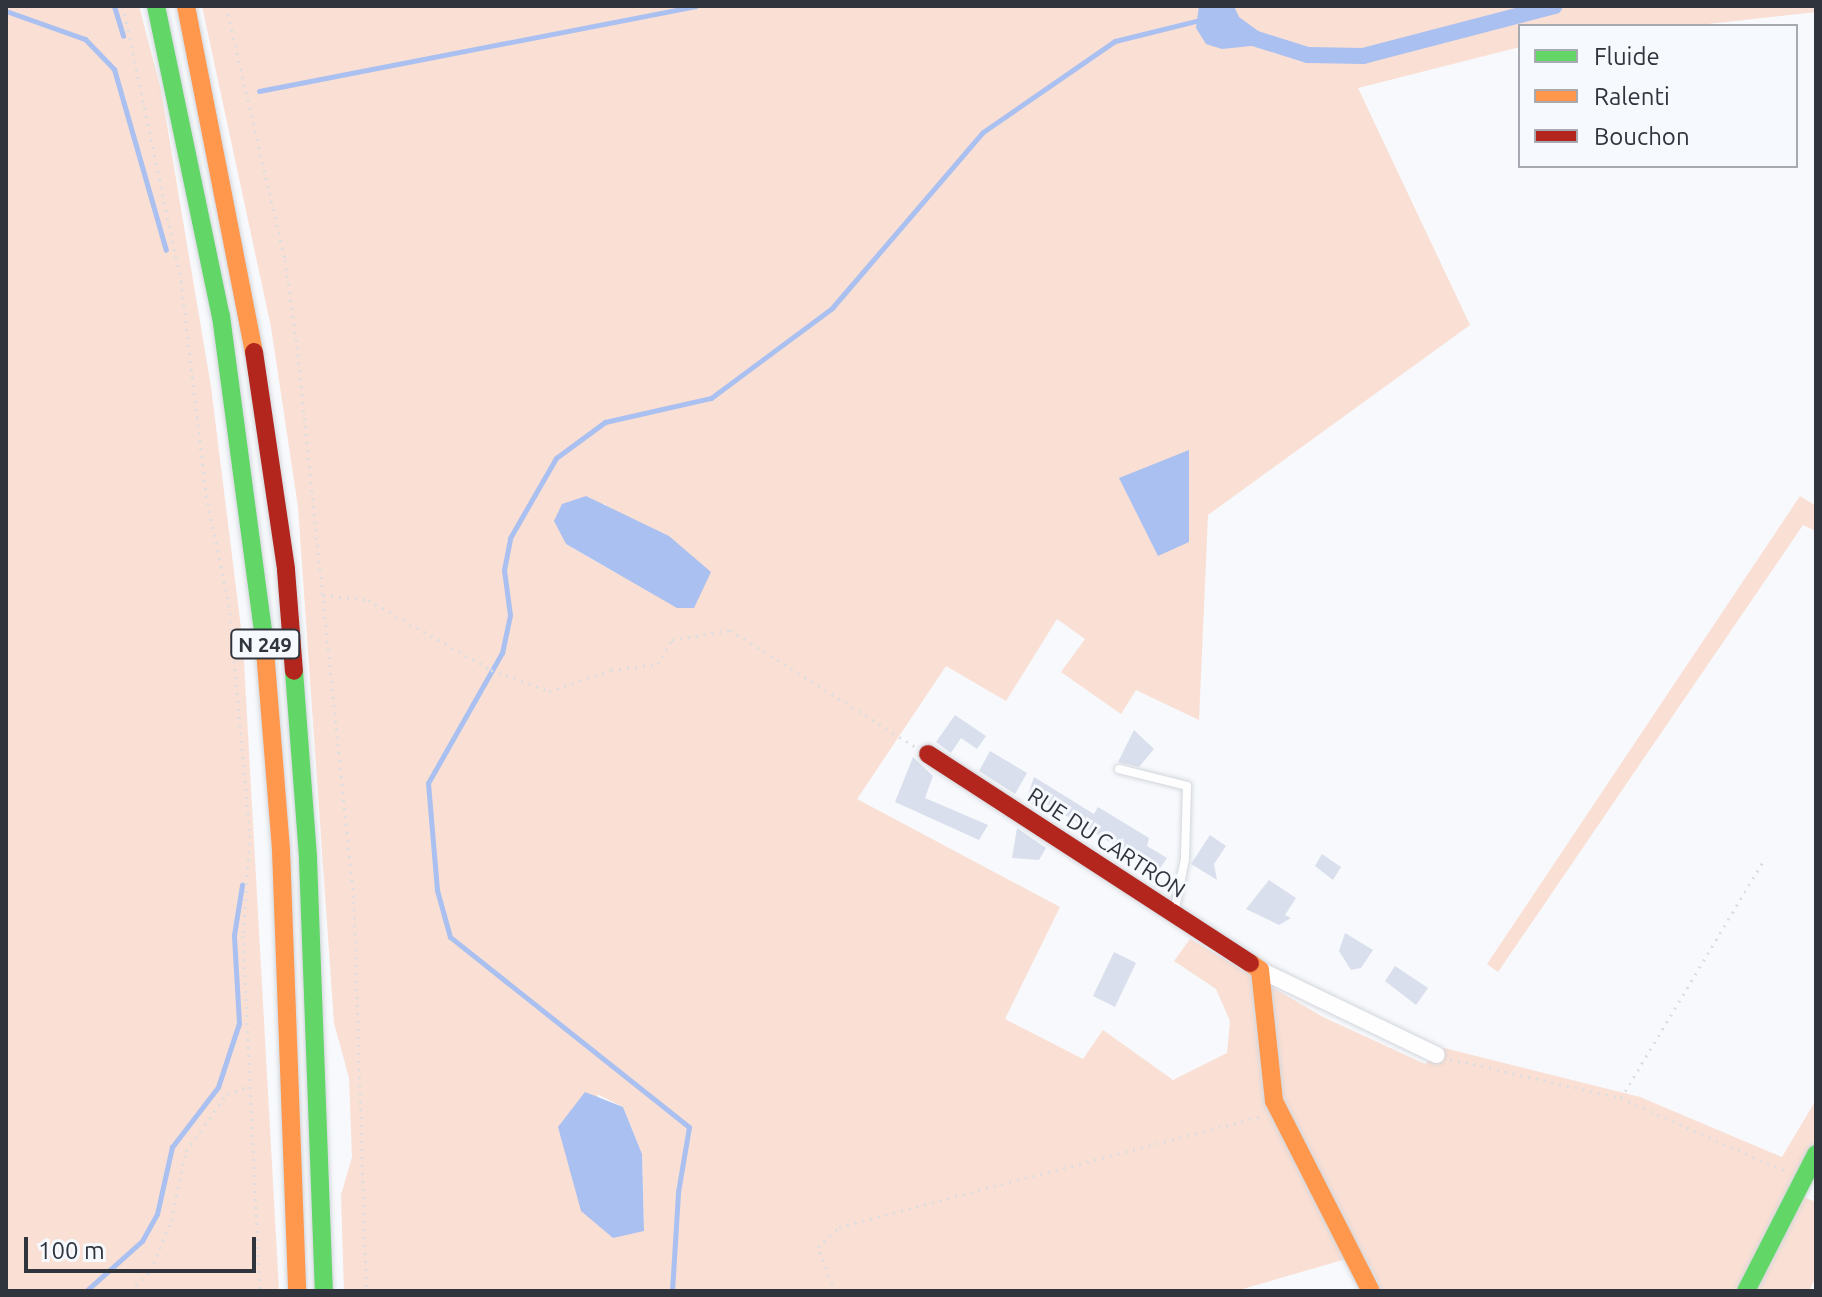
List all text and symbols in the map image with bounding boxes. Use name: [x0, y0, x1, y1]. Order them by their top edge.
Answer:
legend: [1518, 24, 1798, 168]
text: Fluide: [1594, 43, 1660, 70]
text: Ralenti: [1594, 83, 1670, 110]
text: Bouchon: [1594, 123, 1690, 150]
road number: N 249: [229, 628, 301, 660]
street label: RUE DU CARTRON: [1023, 781, 1191, 903]
scale bar: [28, 1221, 260, 1271]
text: 100 m: [38, 1237, 105, 1264]

